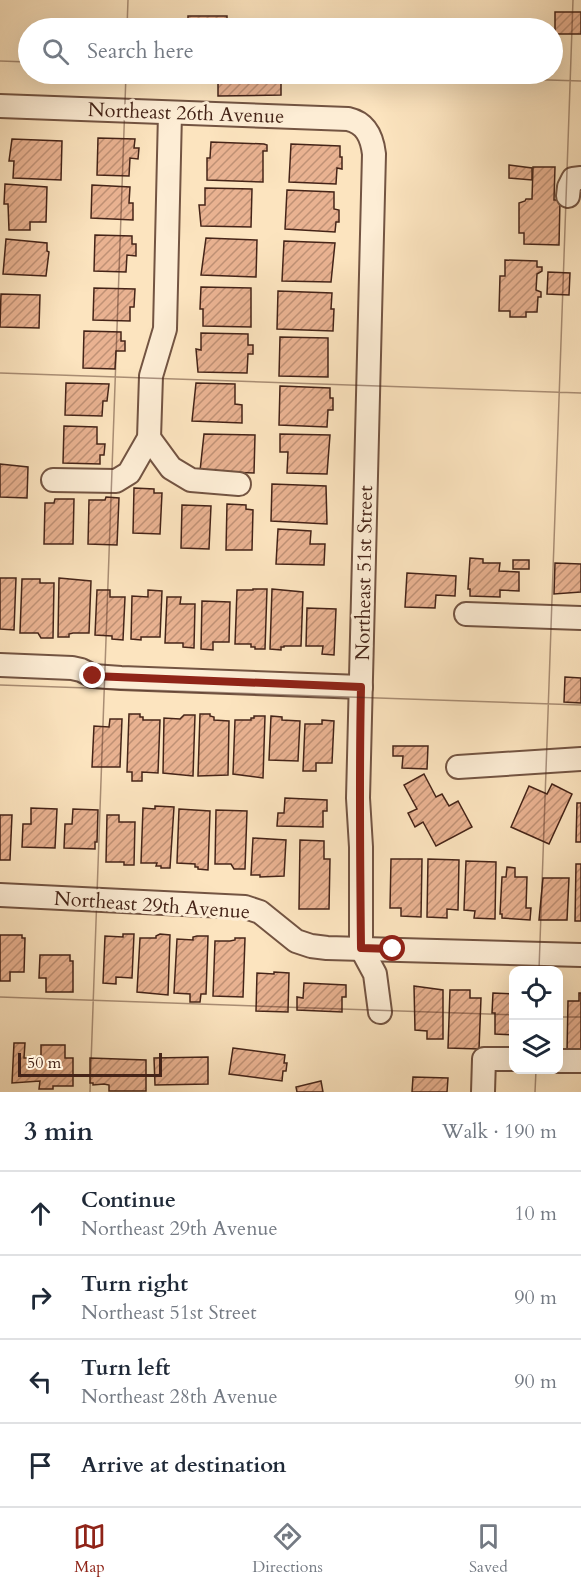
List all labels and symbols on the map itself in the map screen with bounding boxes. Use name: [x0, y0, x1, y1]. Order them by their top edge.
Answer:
street label: Northeast 26th Avenue: [87, 96, 285, 130]
street label: Northeast 51st Street: [349, 484, 379, 661]
route end: [79, 662, 105, 688]
street label: Northeast 29th Avenue: [53, 885, 251, 925]
route start: [379, 935, 405, 961]
scale bar: [18, 1050, 162, 1078]

